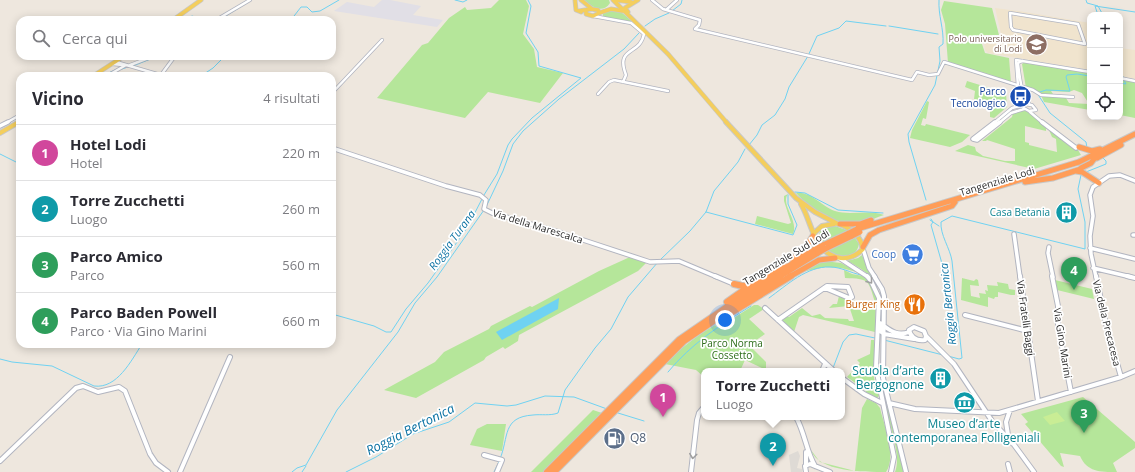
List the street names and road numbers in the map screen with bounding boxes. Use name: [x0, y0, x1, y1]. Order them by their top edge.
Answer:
street label: Tangenziale Lodi: [958, 163, 1036, 199]
street label: Via della Marescalca: [491, 206, 585, 246]
street label: Tangenziale Sud Lodi: [740, 226, 832, 288]
street label: Via della Precacesa: [1090, 278, 1124, 368]
street label: Via Fratelli Baggi: [1014, 279, 1038, 357]
street label: Via Gino Marini: [1051, 307, 1075, 379]

